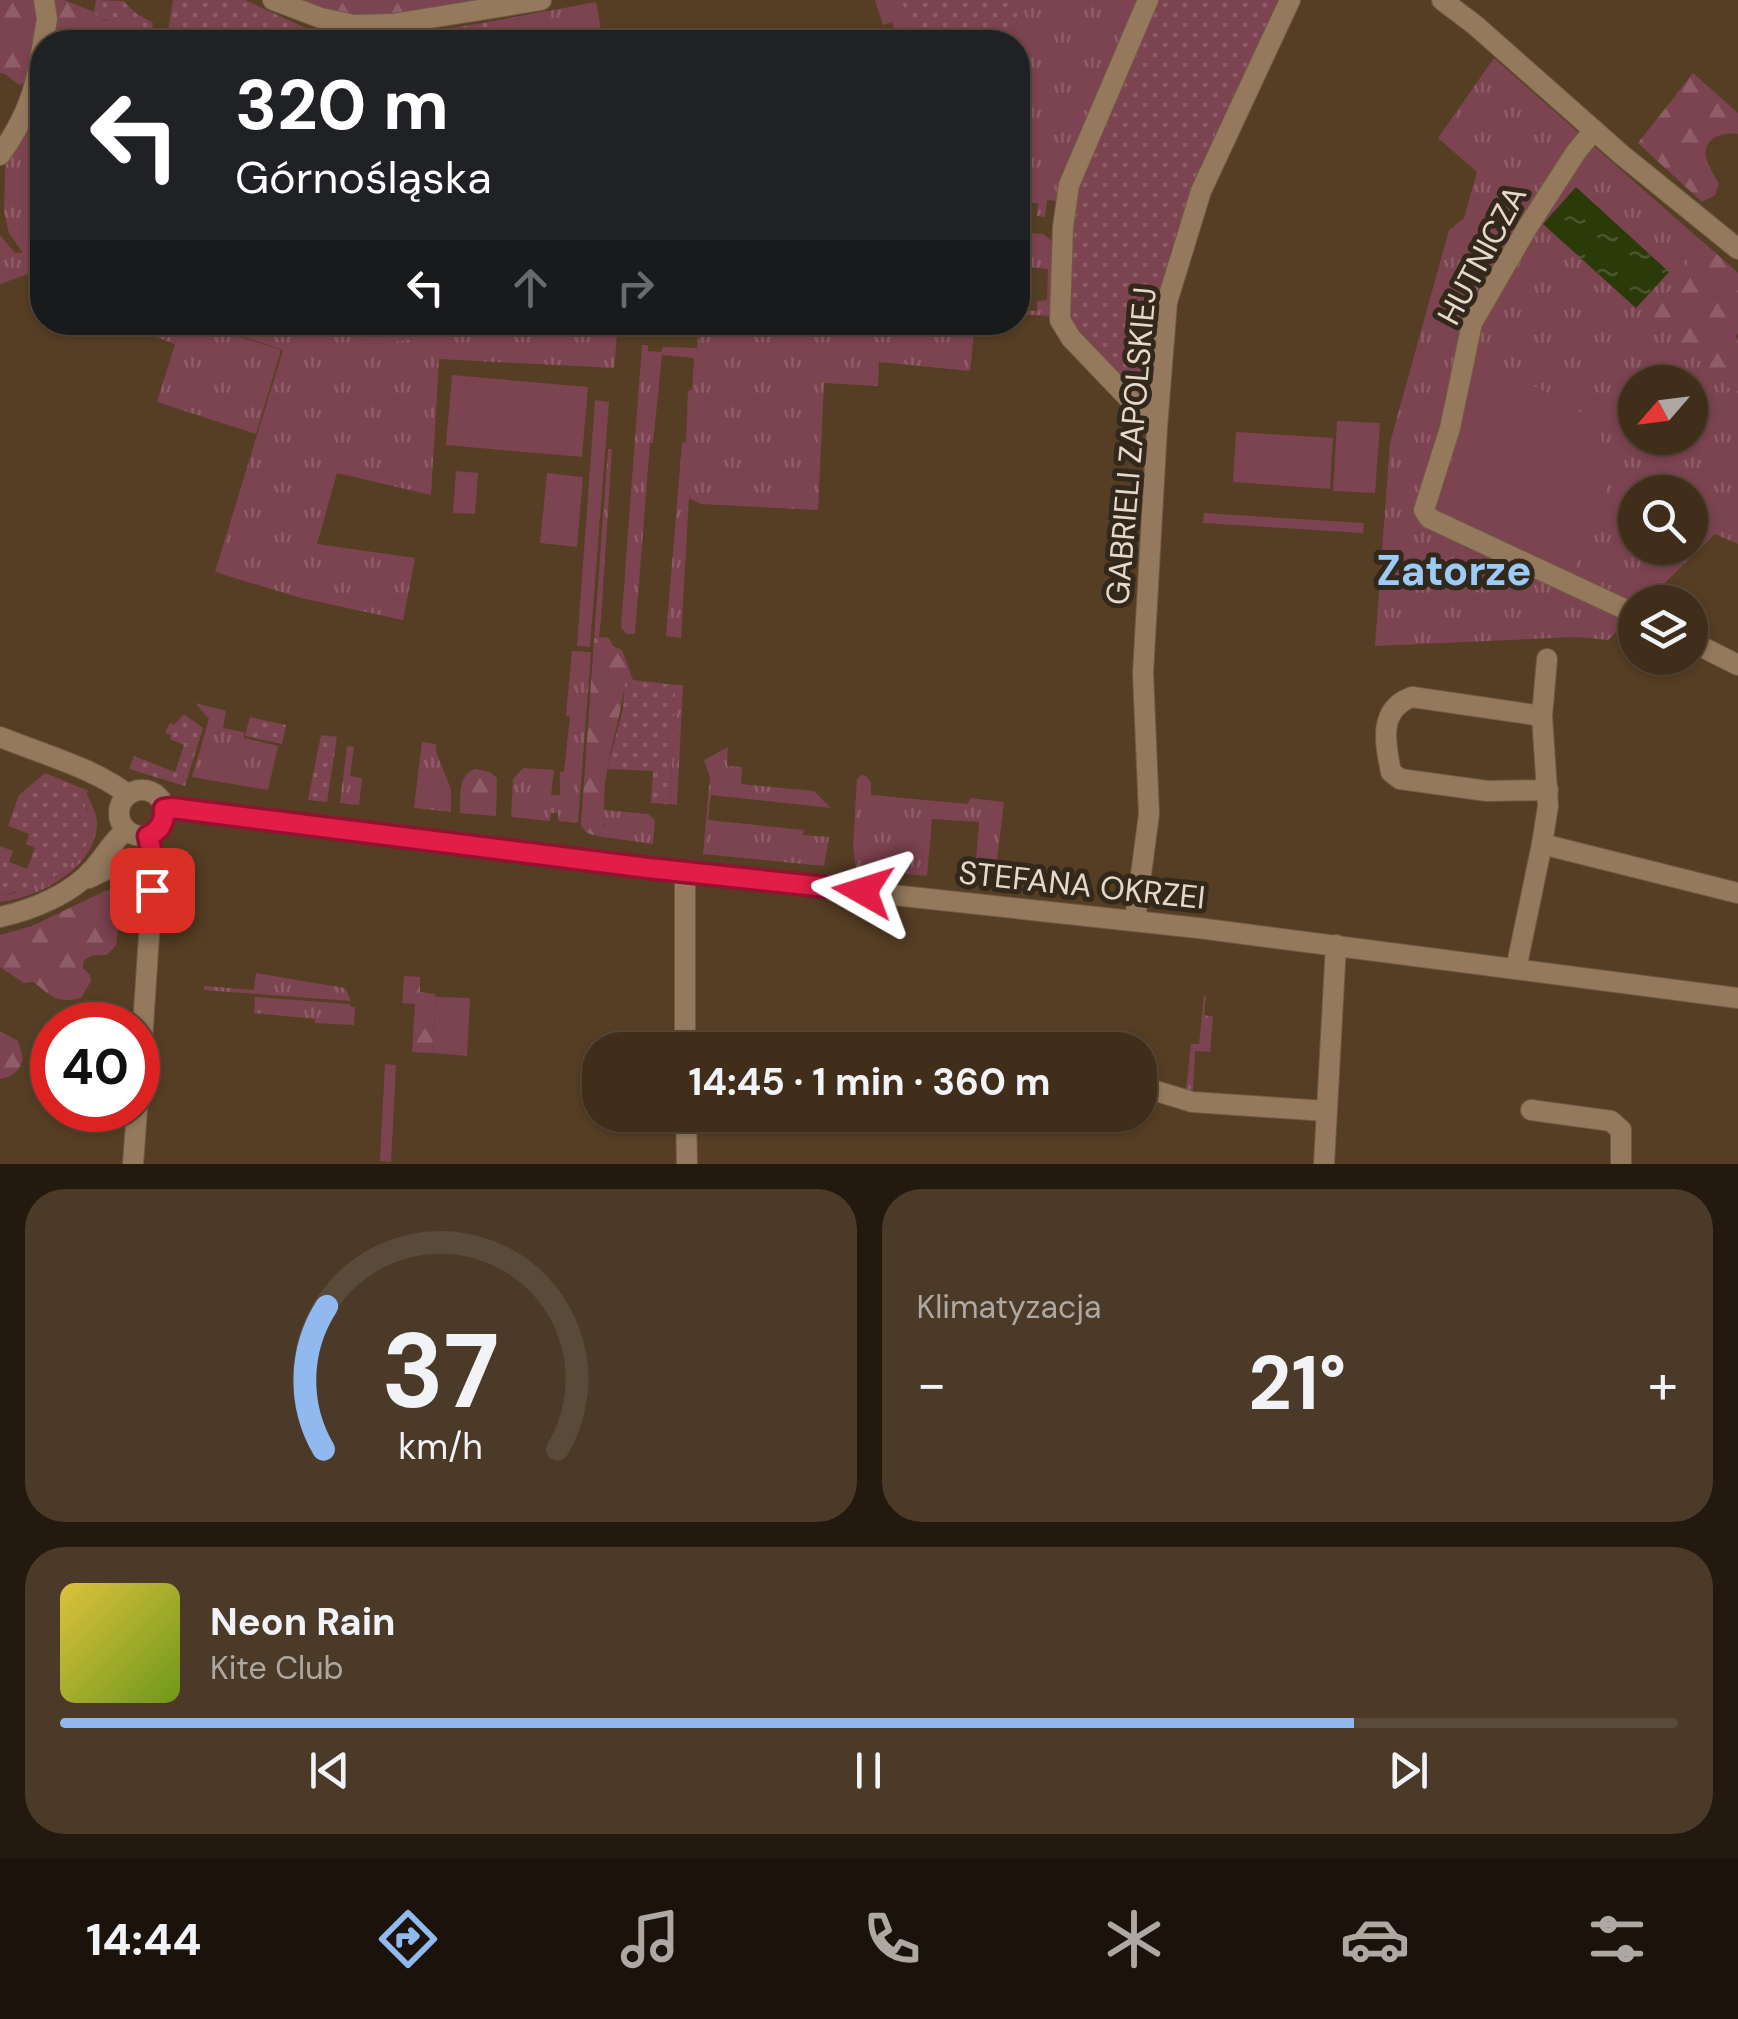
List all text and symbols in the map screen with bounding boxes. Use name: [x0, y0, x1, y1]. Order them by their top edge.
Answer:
text: 320 m: [235, 60, 449, 151]
icon: left: [70, 70, 200, 200]
text: Górnośląska: [235, 148, 492, 207]
street label: HUTNICZA: [1428, 178, 1536, 332]
icon: left: [398, 260, 453, 315]
icon: ahead: [503, 260, 558, 315]
icon: right: [608, 260, 663, 315]
street label: GABRIELI ZAPOLSKIEJ: [1096, 285, 1166, 607]
north arrow: [1618, 365, 1708, 455]
map controls: [1618, 365, 1708, 675]
button: search: [1618, 475, 1708, 565]
district label: Zatorze: [1377, 543, 1531, 598]
button: layers: [1618, 585, 1708, 675]
position arrow: [811, 839, 915, 943]
pin: [110, 848, 195, 933]
street label: STEFANA OKRZEI: [957, 851, 1207, 919]
icon: arrive: [125, 863, 180, 918]
speed limit sign: 40: [30, 1002, 160, 1132]
text: 14:45 · 1 min · 360 m: [688, 1057, 1051, 1107]
text: Klimatyzacja: [917, 1286, 1101, 1328]
text: 37: [382, 1304, 500, 1439]
text: 21°: [1248, 1335, 1346, 1432]
text: −: [917, 1348, 947, 1420]
text: +: [1648, 1348, 1678, 1420]
text: km/h: [399, 1424, 483, 1470]
text: Neon Rain: [210, 1597, 395, 1647]
text: Kite Club: [210, 1647, 344, 1689]
icon: previous: [302, 1743, 357, 1798]
icon: pause: [841, 1743, 896, 1798]
icon: next: [1381, 1743, 1436, 1798]
icon: directions: [373, 1904, 443, 1974]
icon: music: [615, 1904, 685, 1974]
icon: phone: [857, 1904, 927, 1974]
icon: climate: [1099, 1904, 1169, 1974]
icon: car: [1340, 1904, 1410, 1974]
icon: filters: [1582, 1904, 1652, 1974]
text: 14:44: [86, 1910, 201, 1969]

